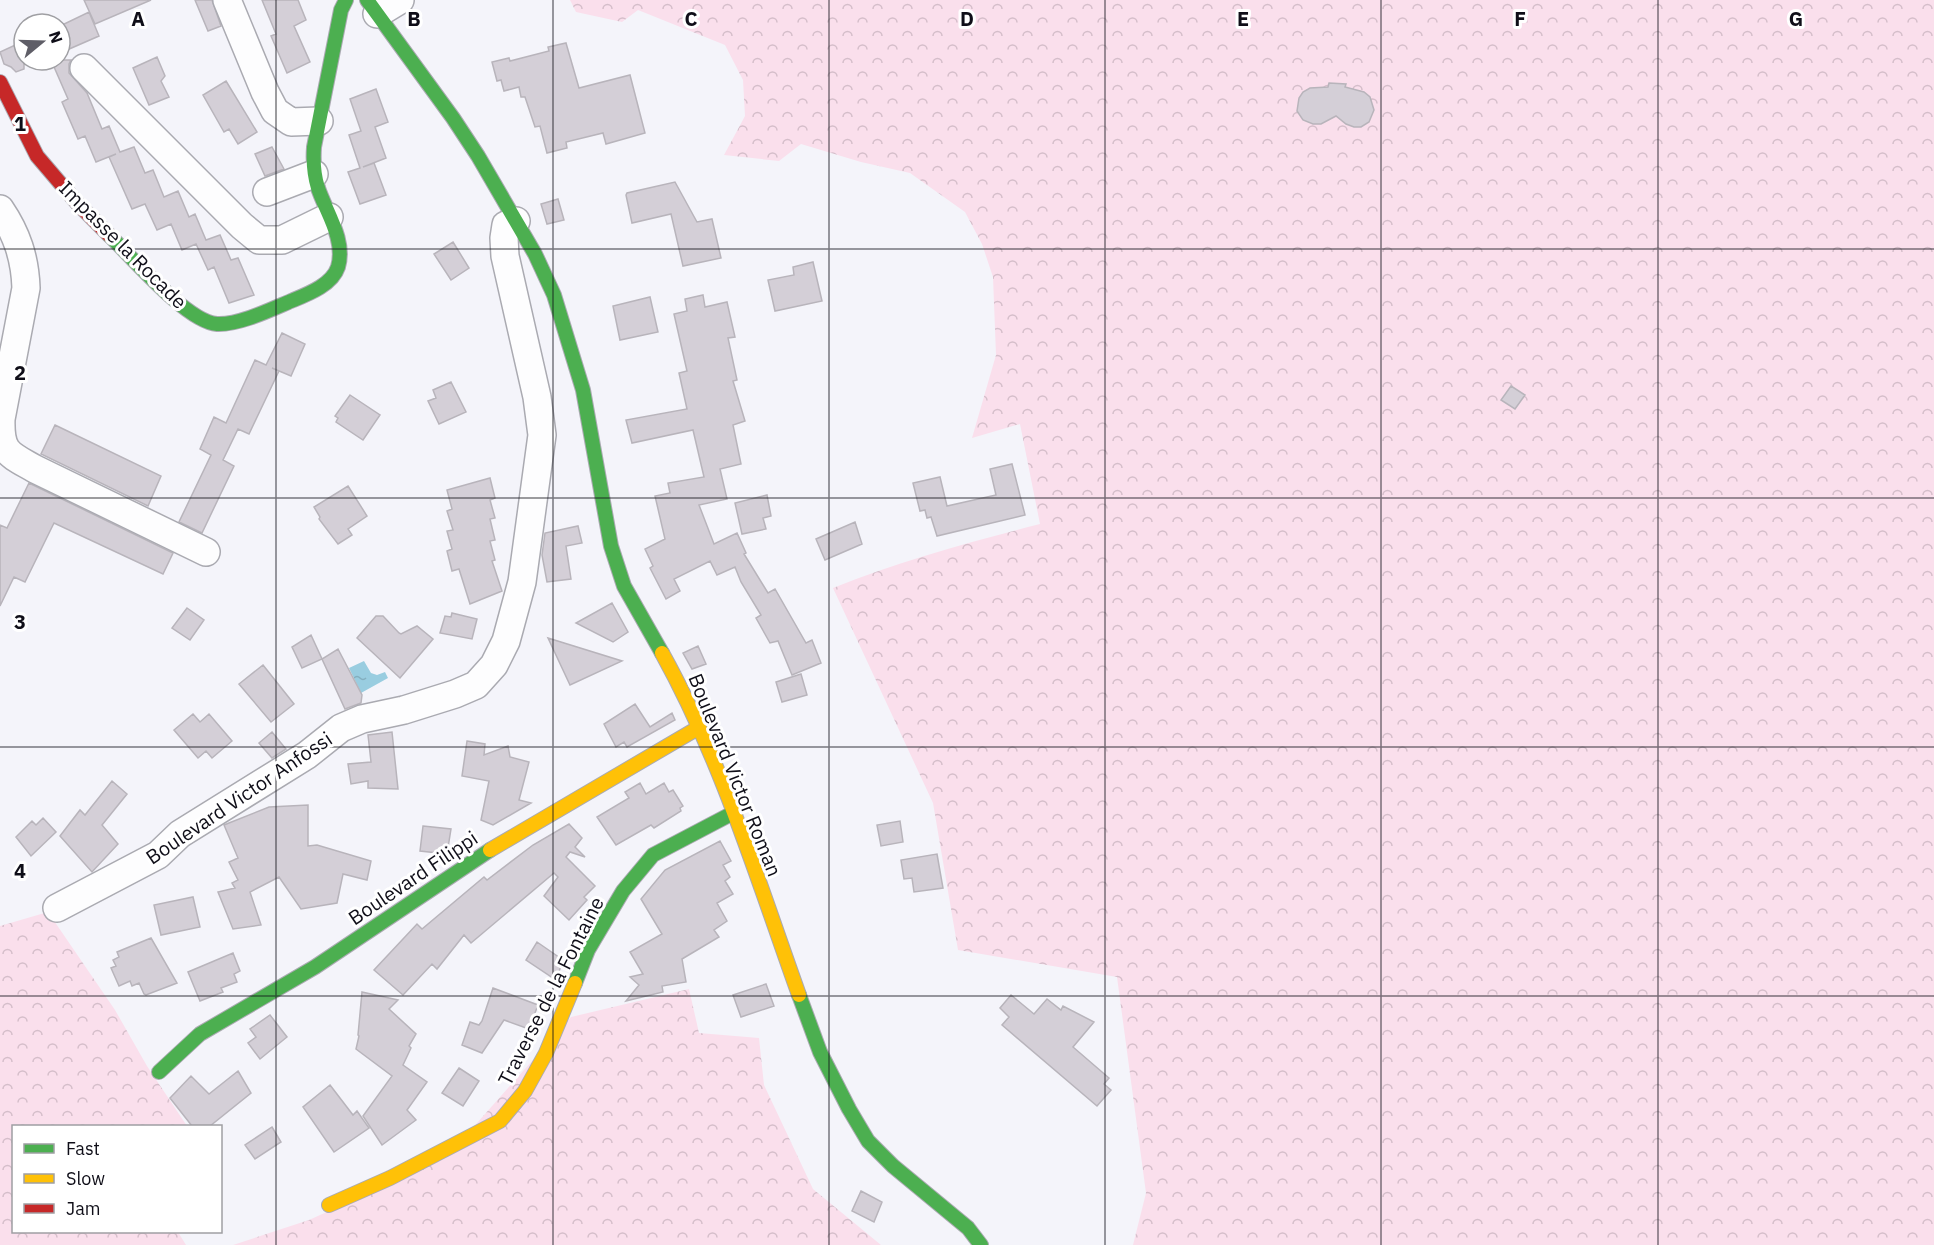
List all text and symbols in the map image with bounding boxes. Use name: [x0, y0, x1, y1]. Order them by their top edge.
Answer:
text: A: [131, 5, 145, 32]
text: B: [407, 5, 421, 32]
text: C: [684, 5, 698, 32]
text: D: [960, 5, 974, 32]
text: E: [1237, 5, 1249, 32]
text: F: [1514, 5, 1526, 32]
text: G: [1789, 5, 1803, 32]
north arrow: [12, 12, 72, 72]
text: N: [45, 28, 68, 46]
text: 1: [14, 110, 26, 137]
street label: Impasse la Rocade: [53, 175, 193, 315]
text: 2: [14, 359, 26, 386]
text: 3: [14, 608, 26, 635]
street label: Boulevard Victor Roman: [682, 669, 789, 880]
street label: Boulevard Victor Anfossi: [140, 725, 337, 870]
street label: Boulevard Filippi: [343, 824, 483, 931]
text: 4: [14, 857, 26, 884]
street label: Traverse de la Fontaine: [491, 892, 610, 1090]
legend: [12, 1125, 222, 1233]
text: Fast: [66, 1137, 100, 1160]
text: Slow: [66, 1167, 105, 1190]
text: Jam: [66, 1197, 101, 1220]

